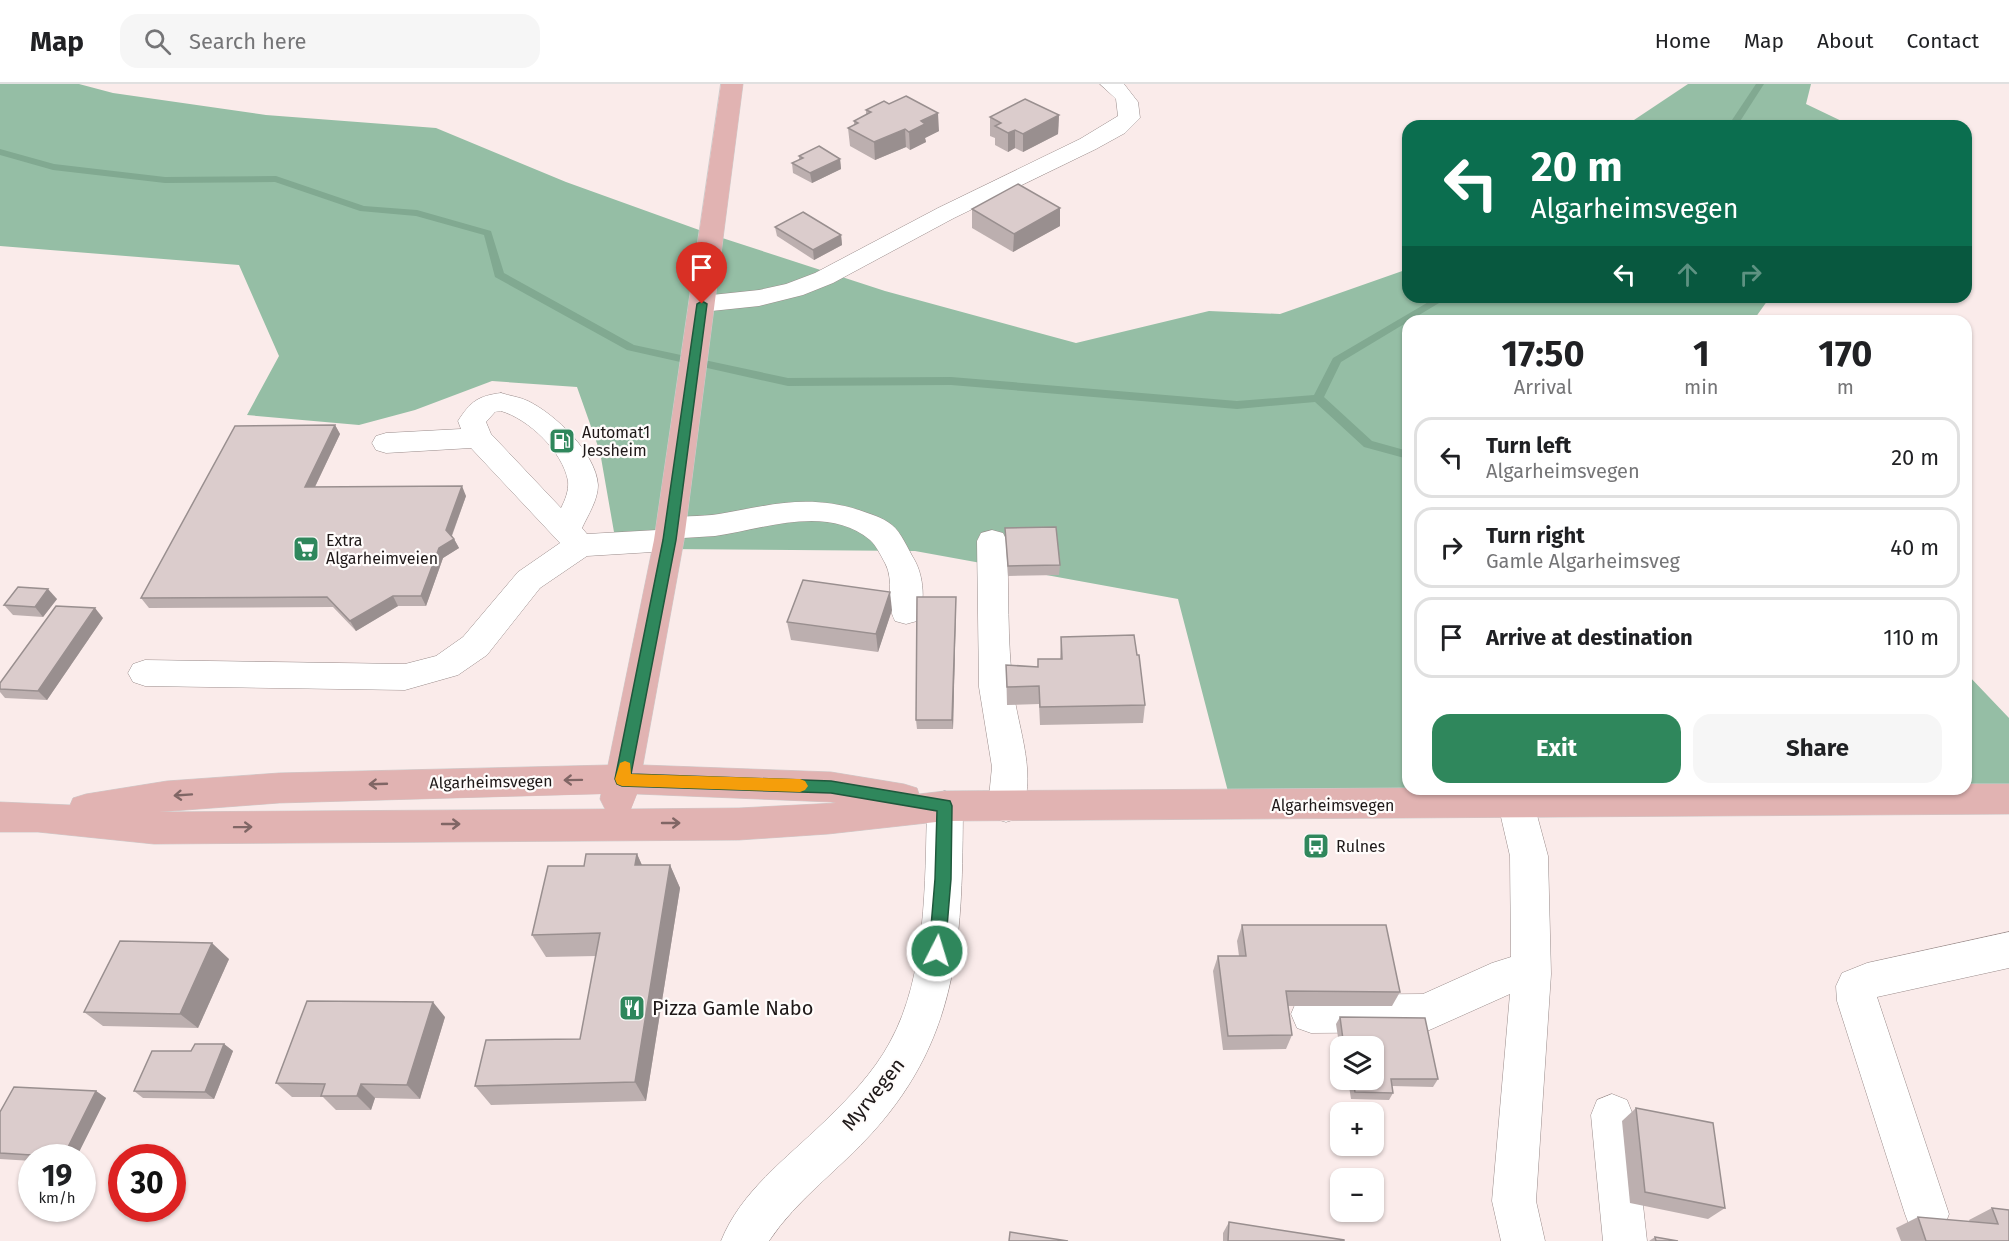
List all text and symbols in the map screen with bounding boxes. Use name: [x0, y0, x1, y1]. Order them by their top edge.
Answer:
search box: [120, 14, 540, 68]
text: Map: [30, 25, 84, 58]
icon: search: [141, 25, 174, 58]
text: Search here: [189, 28, 307, 55]
text: Home: [1655, 28, 1711, 54]
text: Map: [1744, 28, 1784, 54]
text: About: [1817, 28, 1874, 54]
text: Contact: [1907, 28, 1979, 54]
text: 20 m: [1531, 142, 1623, 192]
icon: left: [1432, 144, 1510, 222]
text: Algarheimsvegen: [1531, 193, 1739, 225]
pin: [676, 242, 727, 304]
icon: arrive: [685, 251, 718, 284]
icon: left: [1608, 258, 1641, 291]
icon: ahead: [1671, 258, 1704, 291]
icon: right: [1734, 258, 1767, 291]
text: 17:50: [1502, 332, 1584, 376]
text: 1: [1693, 332, 1710, 376]
text: 170: [1818, 332, 1872, 376]
text: Arrival: [1514, 375, 1572, 399]
text: min: [1684, 375, 1719, 399]
text: m: [1837, 375, 1854, 399]
place label: Automat1 Jessheim: [582, 423, 650, 460]
fuel station icon: Automat1 Jessheim: [547, 426, 577, 456]
text: Turn left: [1486, 432, 1571, 459]
icon: left: [1435, 441, 1468, 474]
text: 20 m: [1891, 444, 1939, 471]
text: Algarheimsvegen: [1486, 459, 1640, 483]
text: Turn right: [1486, 522, 1585, 549]
place label: Extra Algarheimveien: [326, 531, 438, 568]
icon: right: [1435, 531, 1468, 564]
supermarket icon: Extra Algarheimveien: [291, 534, 321, 564]
text: 40 m: [1890, 534, 1939, 561]
text: Gamle Algarheimsveg: [1486, 549, 1680, 573]
icon: arrive: [1435, 621, 1468, 654]
text: Arrive at destination: [1486, 624, 1693, 651]
text: 110 m: [1883, 624, 1939, 651]
button: Exit: [1432, 714, 1681, 783]
button: Share: [1693, 714, 1942, 783]
street label: Algarheimsvegen: [429, 771, 553, 793]
one-way arrow: [563, 774, 583, 786]
one-way arrow: [369, 778, 388, 789]
one-way arrow: [174, 789, 194, 800]
street label: Algarheimsvegen: [1272, 796, 1394, 815]
one-way arrow: [660, 818, 680, 829]
one-way arrow: [441, 819, 461, 830]
one-way arrow: [233, 821, 253, 832]
bus stop icon: Rulnes: [1301, 831, 1331, 861]
place label: Rulnes: [1336, 837, 1385, 856]
position arrow: [905, 919, 969, 983]
restaurant icon: Pizza Gamle Nabo: [617, 993, 647, 1023]
place label: Pizza Gamle Nabo: [652, 996, 813, 1020]
map controls: [1330, 1036, 1384, 1222]
button: layers: [1330, 1036, 1384, 1090]
street label: Myrvegen: [836, 1053, 910, 1135]
button: +: [1330, 1102, 1384, 1156]
speed limit sign: 30: [108, 1144, 186, 1222]
text: 19: [42, 1158, 72, 1194]
button: −: [1330, 1168, 1384, 1222]
text: km/h: [38, 1189, 76, 1207]

